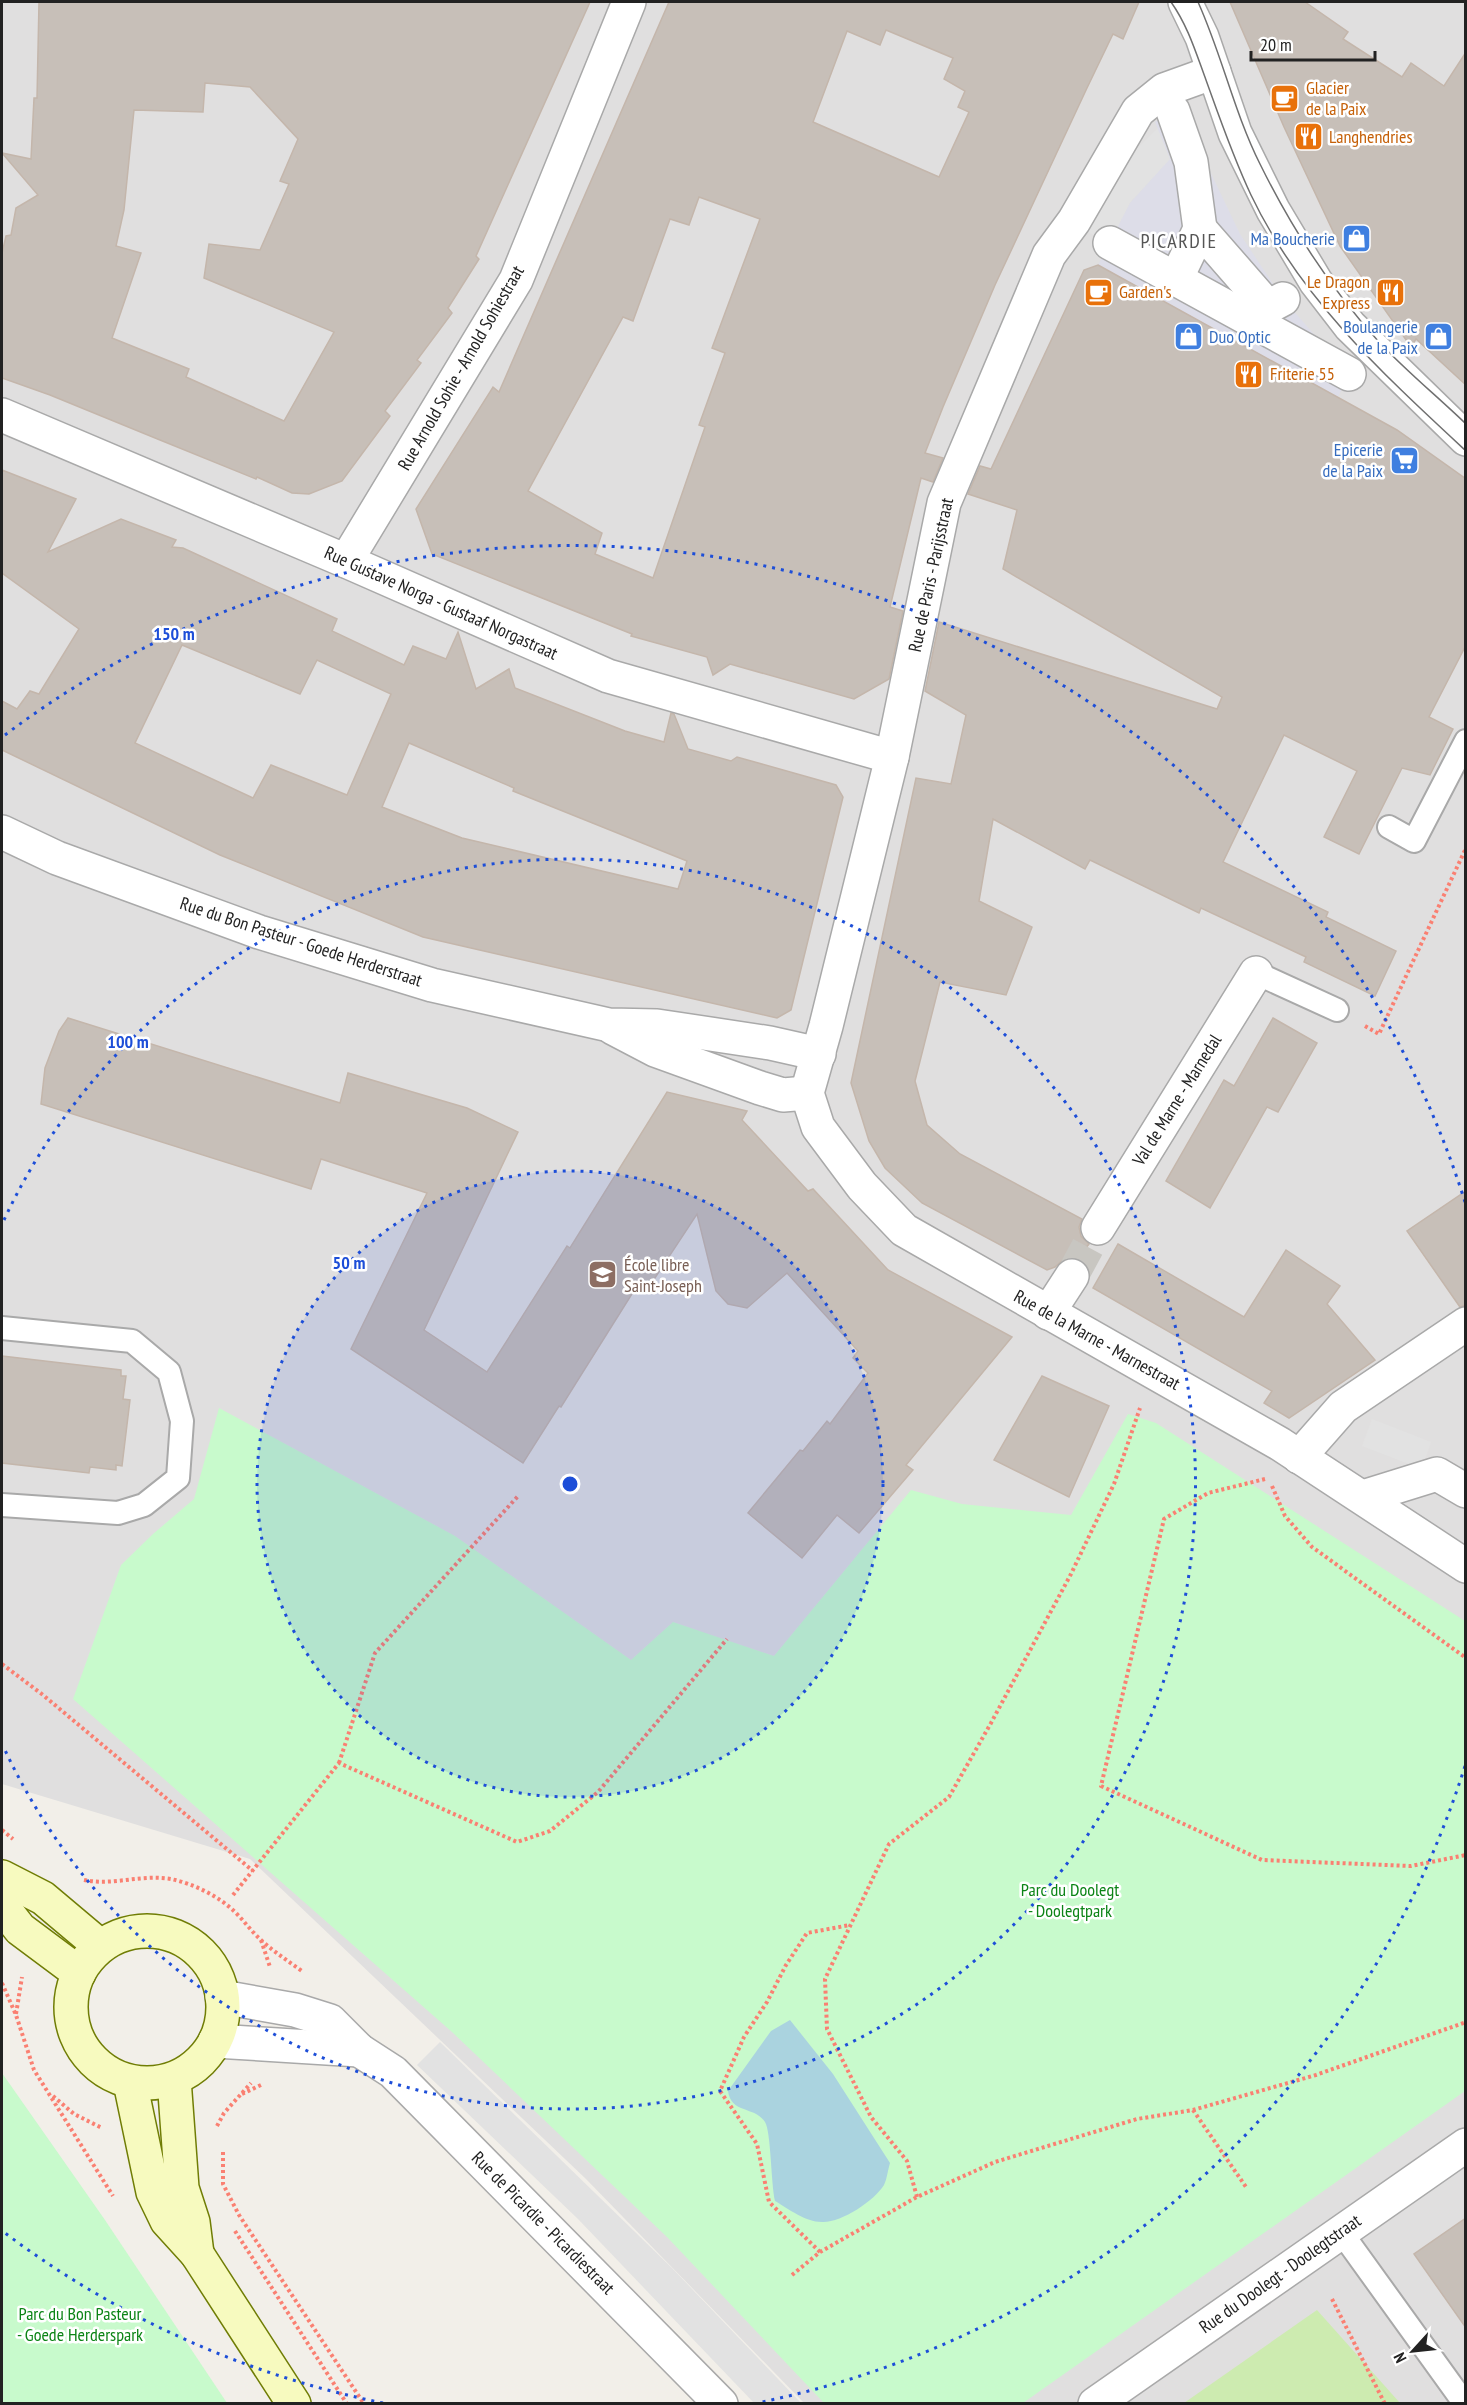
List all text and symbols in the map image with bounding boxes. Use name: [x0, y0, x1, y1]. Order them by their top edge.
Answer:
scale bar: [1251, 24, 1376, 62]
text: 20 m: [1260, 33, 1292, 56]
place label: Glacier de la Paix: [1306, 76, 1367, 120]
cafe icon: Glacier de la Paix: [1269, 82, 1301, 114]
restaurant icon: Langhendries: [1292, 121, 1324, 153]
place label: Langhendries: [1329, 125, 1413, 148]
shop icon: Ma Boucherie: [1340, 223, 1372, 255]
place label: Ma Boucherie: [1250, 227, 1335, 250]
district label: PICARDIE: [1140, 228, 1218, 254]
street label: Rue Arnold Sohie - Arnold Sohiestraat: [392, 261, 529, 474]
place label: Le Dragon Express: [1307, 270, 1370, 314]
cafe icon: Garden's: [1082, 276, 1114, 308]
restaurant icon: Le Dragon Express: [1375, 276, 1407, 308]
place label: Garden's: [1119, 280, 1172, 303]
place label: Boulangerie de la Paix: [1343, 315, 1419, 359]
shop icon: Duo Optic: [1172, 321, 1204, 353]
shop icon: Boulangerie de la Paix: [1423, 321, 1455, 353]
place label: Duo Optic: [1209, 325, 1271, 348]
restaurant icon: Friterie 55: [1233, 358, 1265, 390]
place label: Friterie 55: [1270, 362, 1335, 385]
place label: Epicerie de la Paix: [1323, 438, 1384, 482]
supermarket icon: Epicerie de la Paix: [1388, 444, 1420, 476]
street label: Rue de Paris - Parijsstraat: [903, 496, 958, 654]
street label: Rue Gustave Norga - Gustaaf Norgastraat: [321, 541, 561, 665]
text: 150 m: [153, 622, 195, 645]
street label: Rue du Bon Pasteur - Goede Herderstraat: [177, 891, 425, 992]
street label: Val de Marne - Marnedal: [1126, 1029, 1227, 1170]
text: 100 m: [107, 1030, 149, 1053]
text: 50 m: [333, 1251, 365, 1274]
place label: École libre Saint-Joseph: [624, 1253, 702, 1297]
school or university icon: École libre Saint-Joseph: [587, 1259, 619, 1291]
street label: Rue de la Marne - Marnestraat: [1010, 1284, 1184, 1395]
centre of rings: [560, 1474, 580, 1494]
park label: Parc du Doolegt - Doolegtpark: [1021, 1878, 1119, 1922]
street label: Rue de Picardie - Picardiestraat: [467, 2146, 620, 2299]
street label: Rue du Doolegt - Doolegtstraat: [1194, 2209, 1365, 2338]
park label: Parc du Bon Pasteur - Goede Herderspark: [17, 2302, 143, 2346]
north arrow: [1383, 2321, 1443, 2381]
text: N: [1389, 2349, 1411, 2366]

